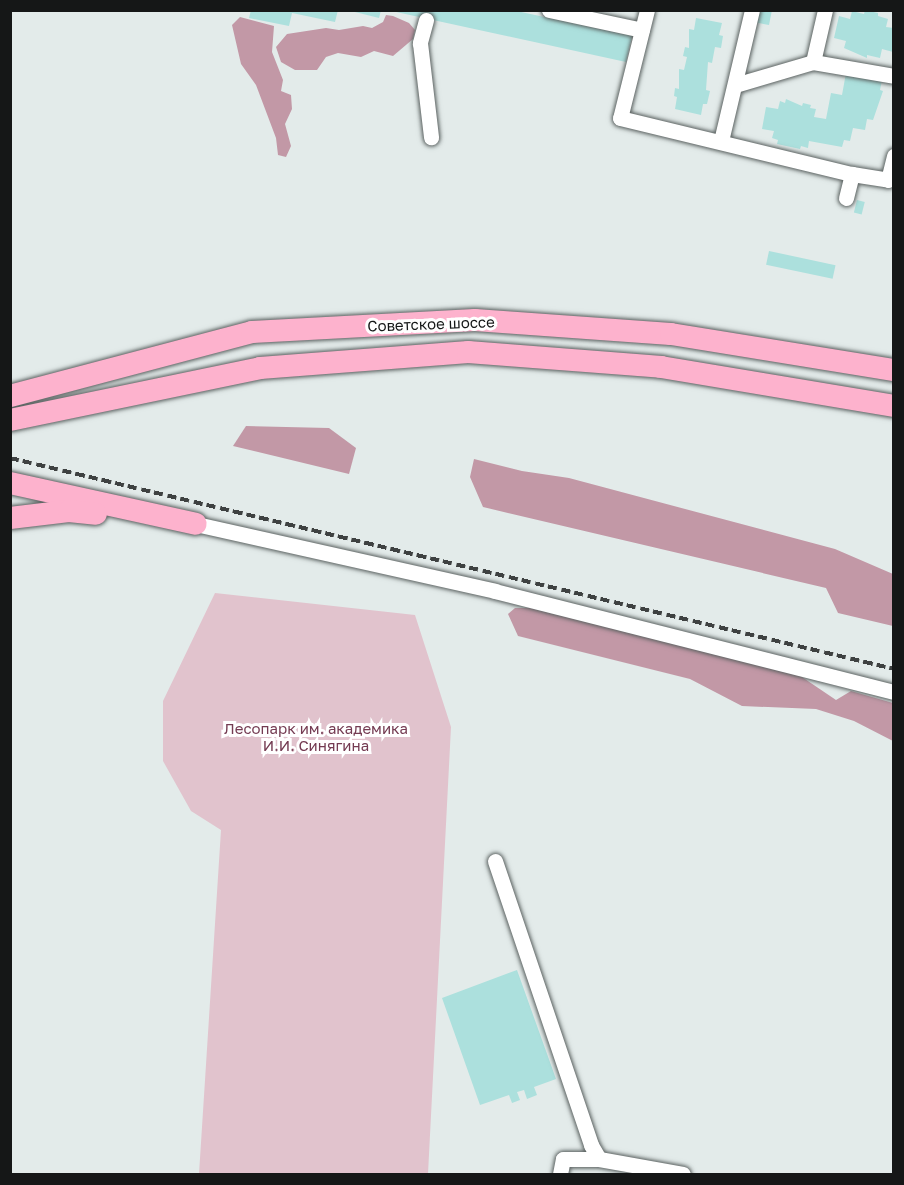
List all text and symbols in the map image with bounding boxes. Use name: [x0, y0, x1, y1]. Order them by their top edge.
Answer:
street label: Советское шоссе: [367, 313, 495, 335]
park label: Лесопарк им. академика И.И. Синягина: [224, 719, 408, 754]

